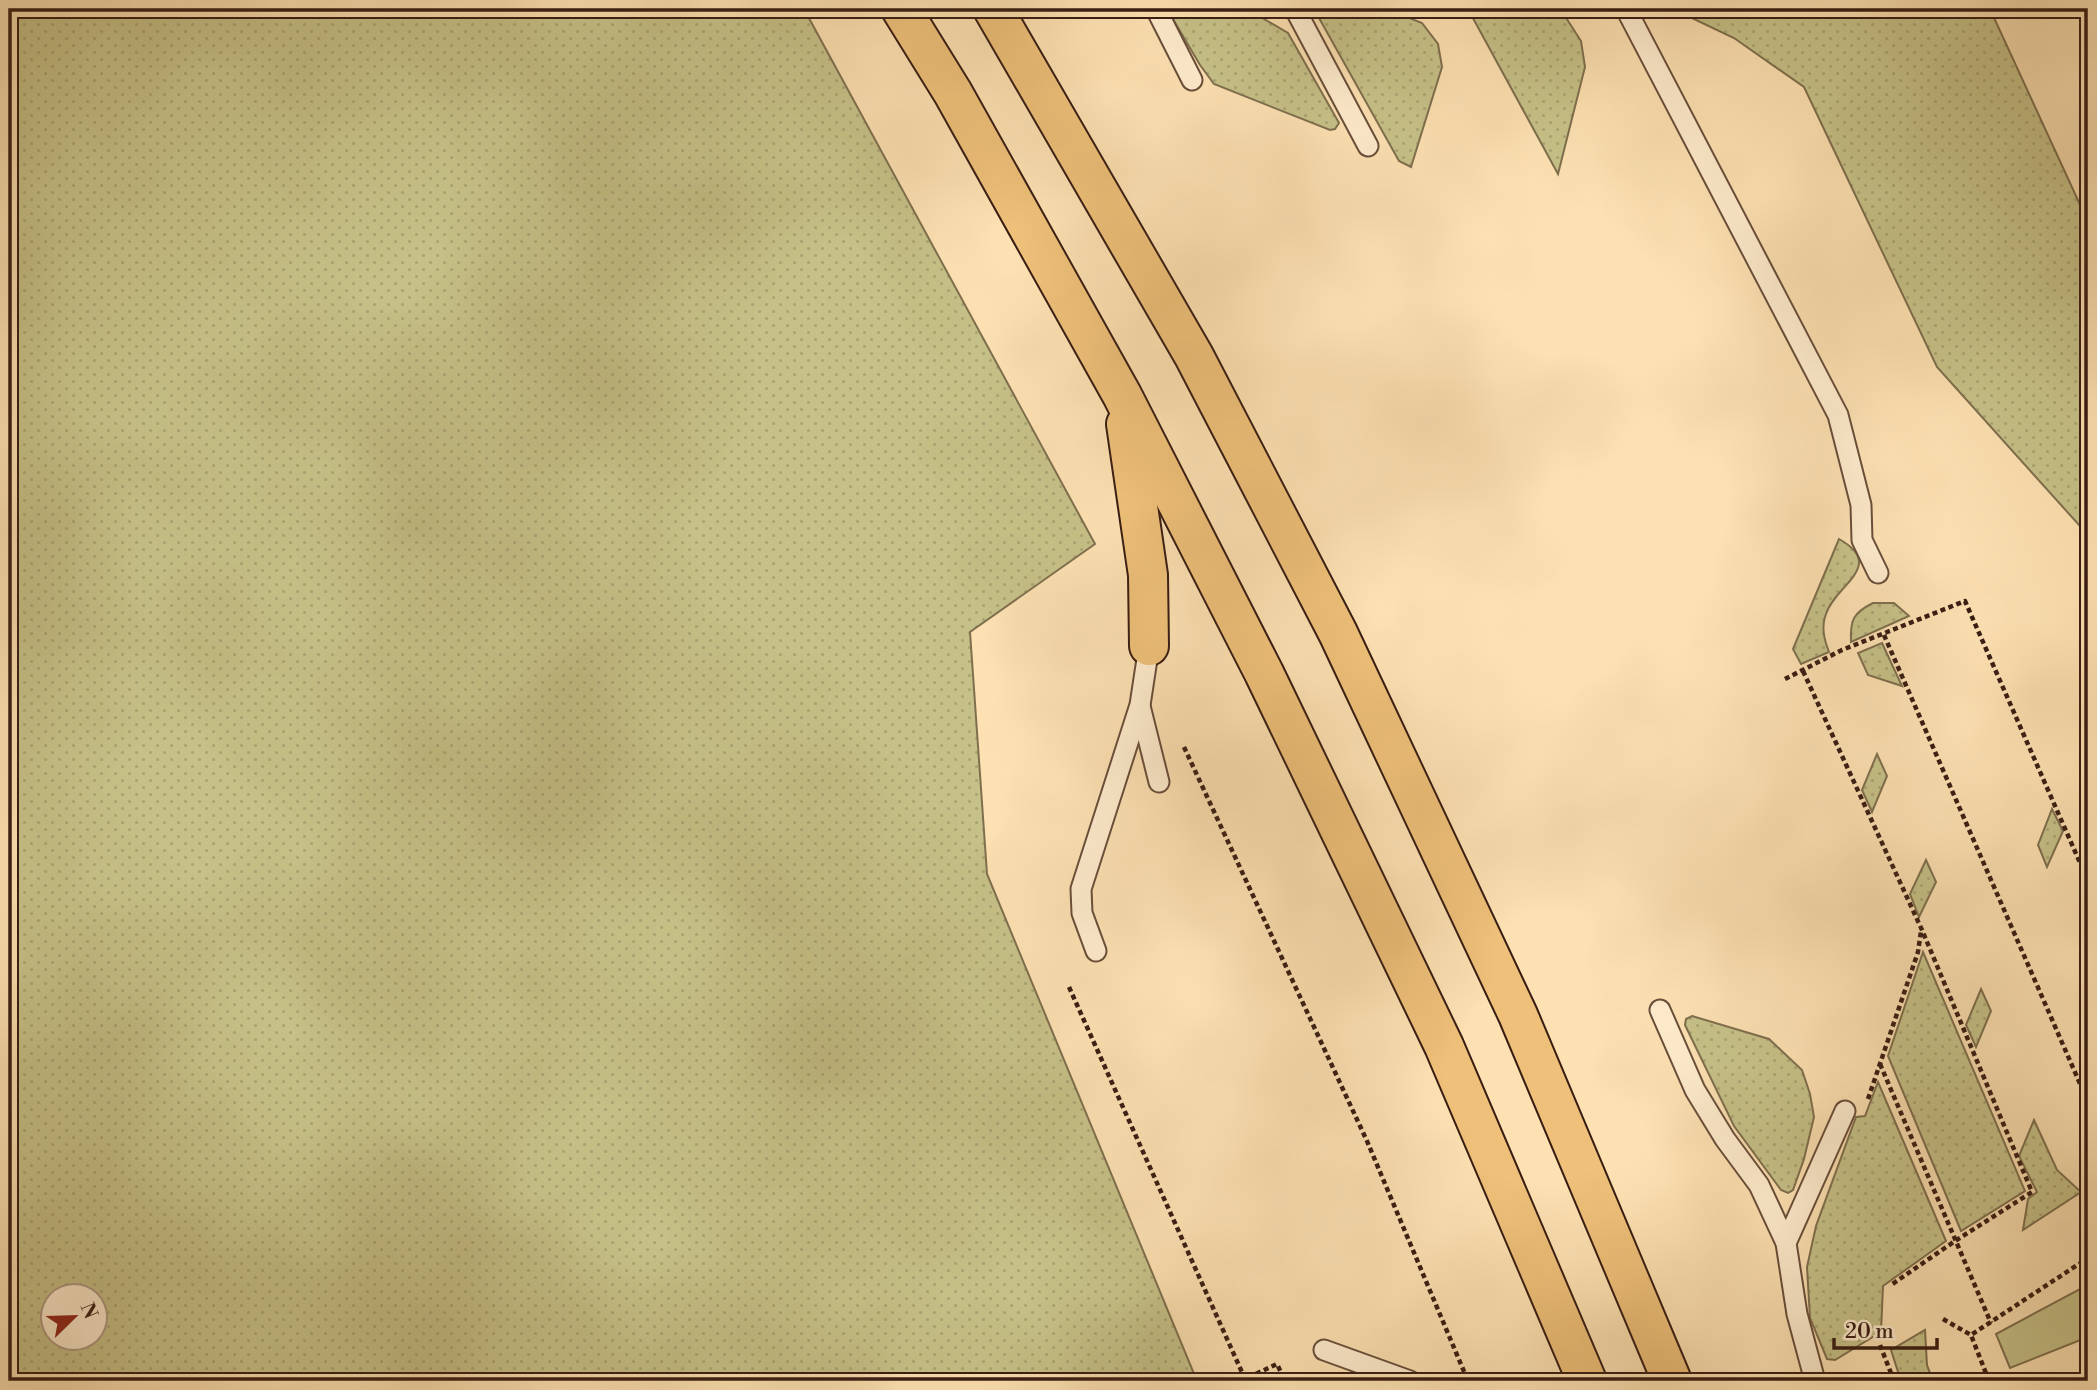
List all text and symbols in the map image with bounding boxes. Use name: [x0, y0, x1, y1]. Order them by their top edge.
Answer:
north arrow: [38, 1282, 108, 1352]
text: N: [75, 1299, 103, 1322]
scale bar: [1834, 1306, 1938, 1350]
text: 20 m: [1845, 1319, 1894, 1345]

